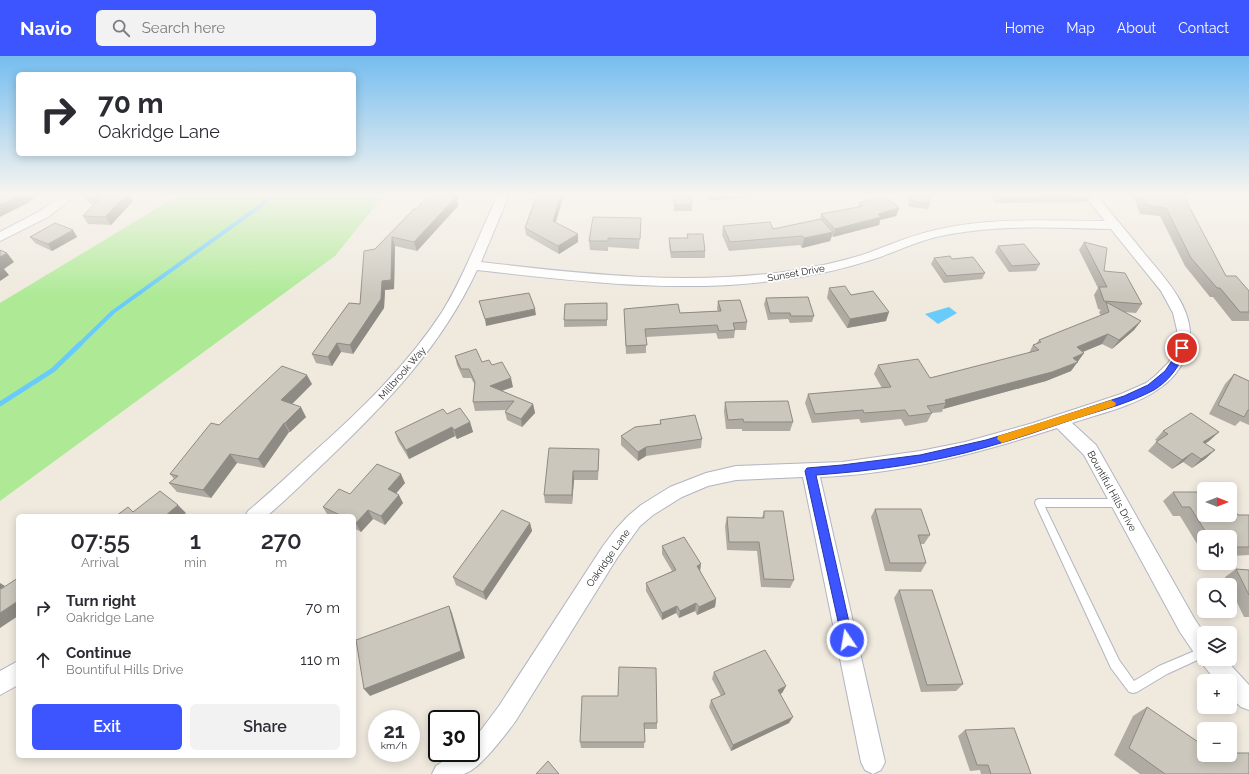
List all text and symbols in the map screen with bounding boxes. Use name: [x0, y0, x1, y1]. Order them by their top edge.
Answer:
search box: [96, 10, 376, 46]
text: Navio: [20, 17, 72, 39]
icon: search: [110, 17, 132, 39]
text: Search here: [142, 19, 225, 37]
text: Home: [1005, 20, 1044, 36]
text: Map: [1066, 20, 1095, 36]
text: About: [1117, 20, 1156, 36]
text: Contact: [1178, 20, 1229, 36]
text: 70 m: [98, 87, 164, 120]
icon: right: [32, 88, 84, 140]
text: Oakridge Lane: [98, 121, 220, 142]
street label: Sunset Drive: [766, 263, 826, 283]
pin: [1165, 331, 1199, 365]
icon: arrive: [1171, 337, 1193, 359]
street label: Millbrook Way: [376, 344, 428, 402]
street label: Bountiful Hills Drive: [1085, 449, 1139, 533]
north arrow: [1197, 482, 1237, 522]
map controls: [1197, 482, 1237, 762]
text: 07:55: [70, 526, 130, 555]
text: 1: [190, 526, 201, 555]
text: 270: [261, 526, 302, 555]
street label: Oakridge Lane: [584, 527, 632, 589]
button: sound: [1197, 530, 1237, 570]
text: Arrival: [81, 555, 119, 570]
text: min: [184, 555, 206, 570]
text: m: [275, 555, 287, 570]
button: search: [1197, 578, 1237, 618]
text: Turn right: [66, 592, 136, 610]
icon: right: [32, 597, 54, 619]
text: 70 m: [305, 599, 340, 617]
text: Oakridge Lane: [66, 610, 154, 625]
position arrow: [826, 619, 868, 661]
button: layers: [1197, 626, 1237, 666]
text: Continue: [66, 644, 131, 662]
icon: ahead: [32, 649, 54, 671]
text: 110 m: [300, 651, 340, 669]
text: Bountiful Hills Drive: [66, 662, 183, 677]
button: +: [1197, 674, 1237, 714]
button: Exit: [32, 704, 182, 750]
button: Share: [190, 704, 340, 750]
speed limit sign: 30: [428, 710, 480, 762]
text: 21: [383, 719, 405, 743]
button: −: [1197, 722, 1237, 762]
text: km/h: [381, 740, 407, 751]

